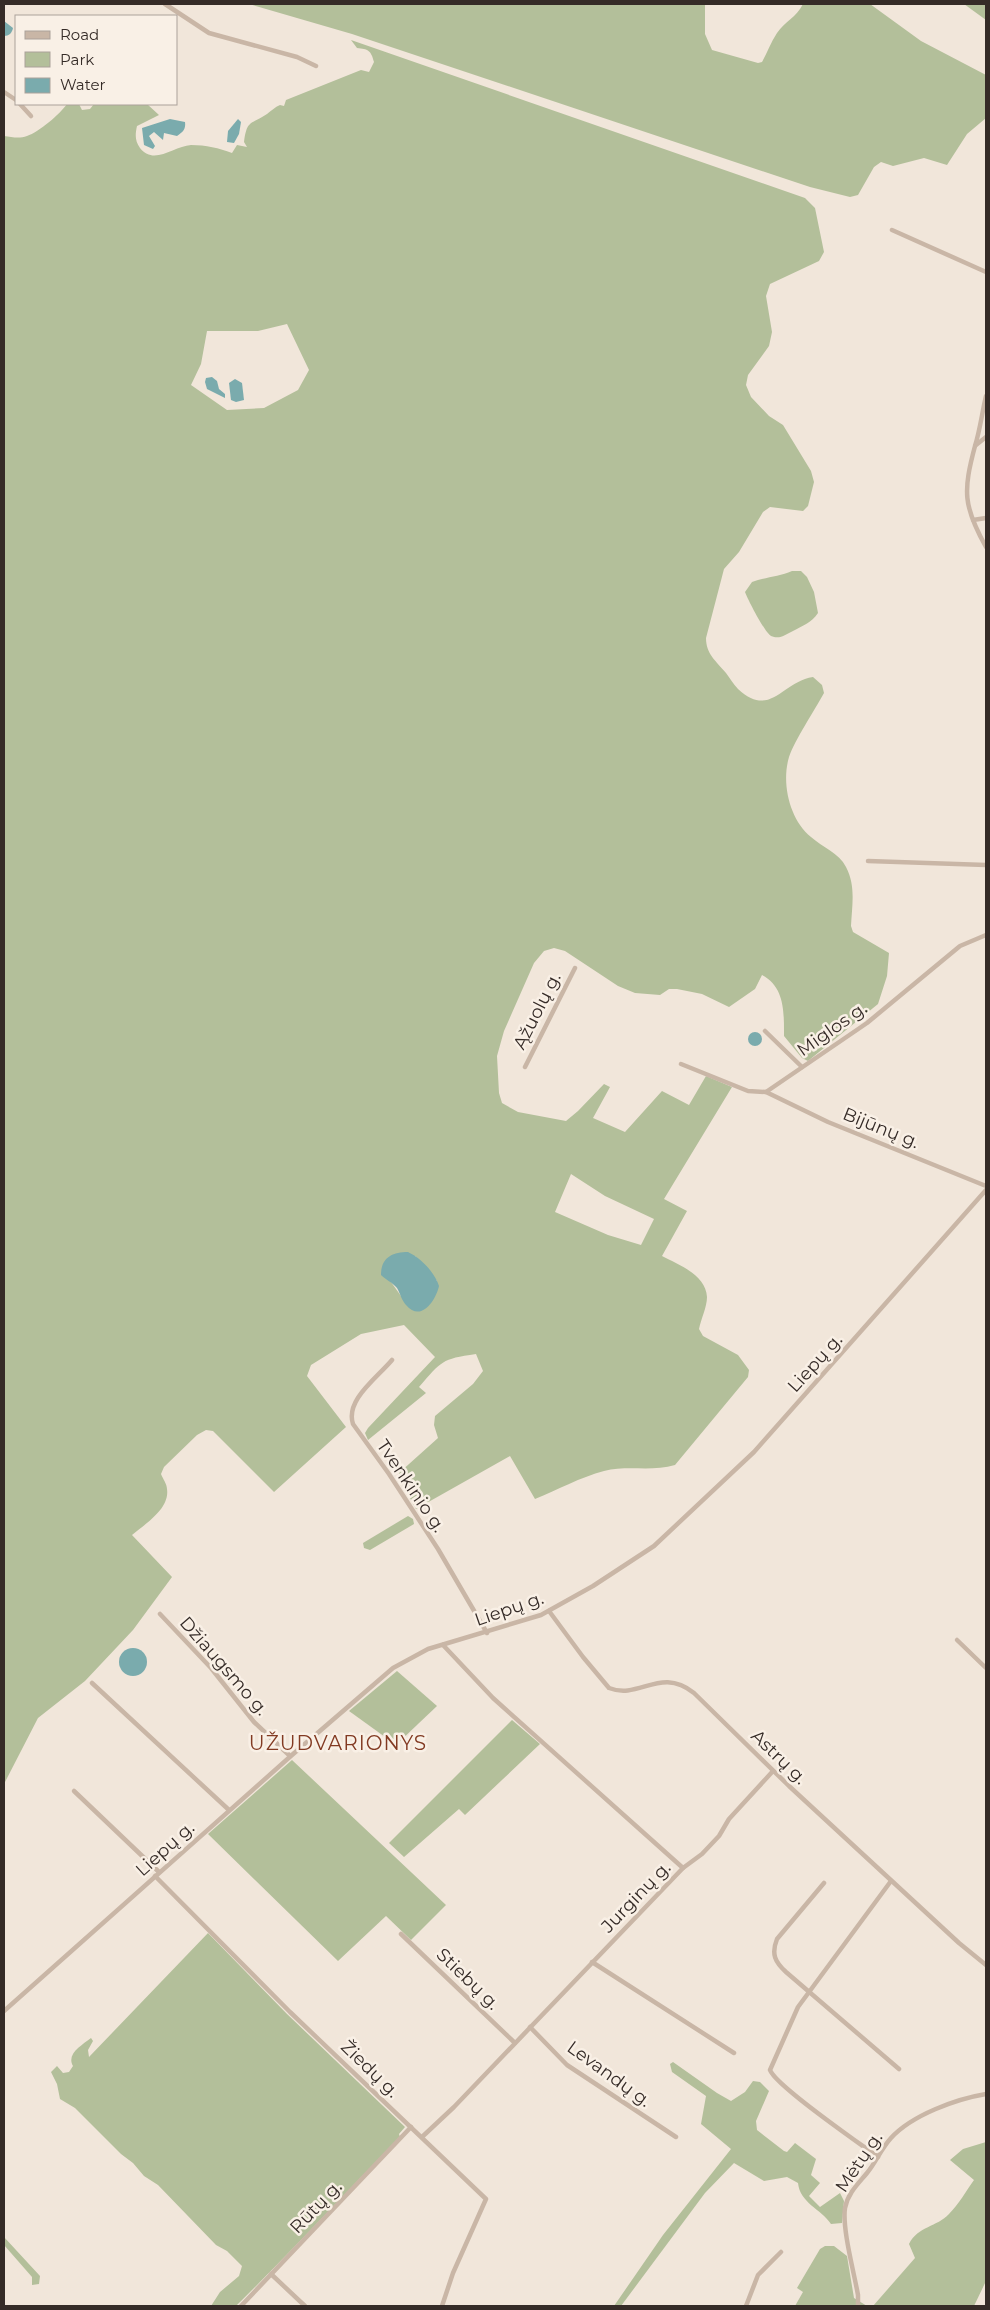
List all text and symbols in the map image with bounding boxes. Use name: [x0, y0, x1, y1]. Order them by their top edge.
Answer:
legend: [15, 15, 178, 105]
text: Road: [60, 25, 99, 44]
text: Park: [60, 50, 94, 69]
text: Water: [60, 75, 106, 94]
street label: Ąžuolų g.: [508, 969, 566, 1053]
street label: Miglos g.: [793, 997, 871, 1061]
street label: Bijūnų g.: [840, 1103, 922, 1153]
street label: Liepų g.: [783, 1329, 847, 1397]
street label: Tvenkinio g.: [372, 1435, 450, 1537]
street label: Liepų g.: [472, 1587, 546, 1631]
street label: Džiaugsmo g.: [175, 1612, 273, 1720]
street label: Astrų g.: [747, 1725, 811, 1789]
district label: UŽUDVARIONYS: [249, 1731, 427, 1755]
street label: Liepų g.: [131, 1817, 199, 1881]
street label: Jurginų g.: [596, 1857, 675, 1938]
street label: Stiebų g.: [432, 1944, 504, 2014]
street label: Žiedų g.: [336, 2036, 404, 2102]
street label: Levandų g.: [563, 2036, 655, 2112]
street label: Mėtų g.: [831, 2128, 887, 2196]
street label: Rūtų g.: [285, 2176, 347, 2238]

